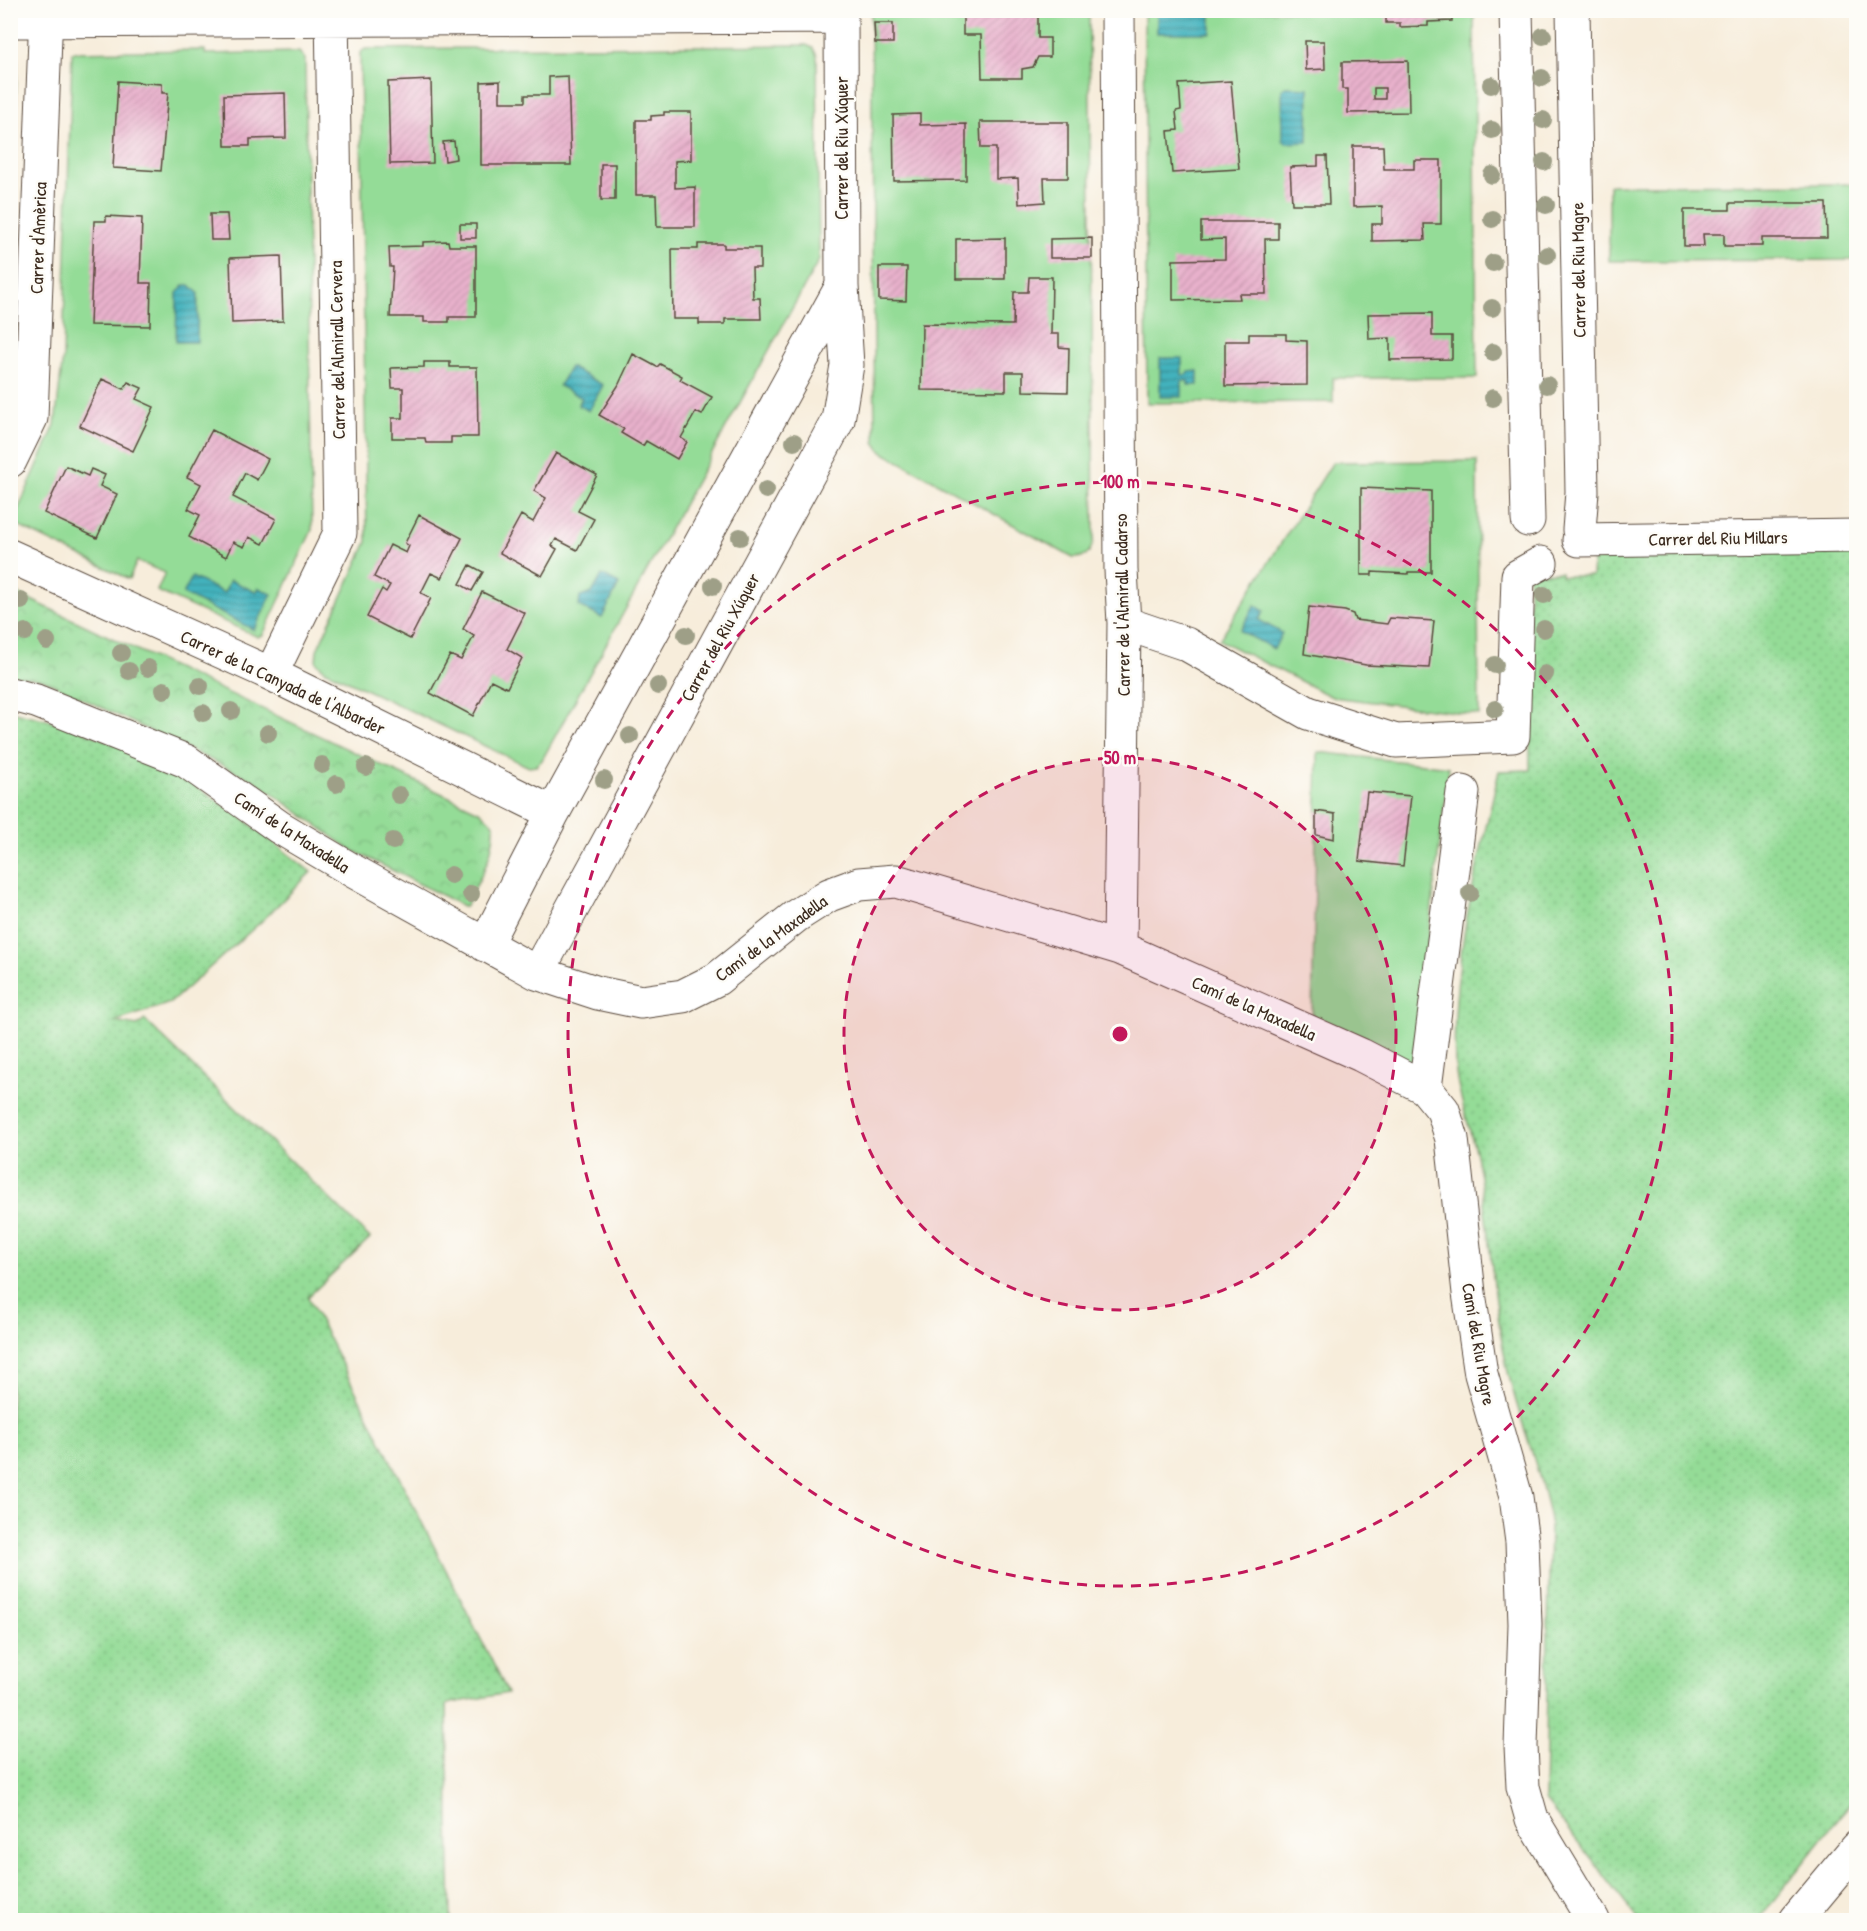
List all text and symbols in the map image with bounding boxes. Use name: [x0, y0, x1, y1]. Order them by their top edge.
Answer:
street label: Carrer del Riu Xúquer: [829, 76, 854, 220]
street label: Carrer d'Amèrica: [24, 182, 52, 294]
street label: Carrer del Riu Magre: [1564, 202, 1592, 338]
street label: Carrer del'Almirall Cervera: [323, 260, 351, 440]
text: 100 m: [1100, 469, 1140, 494]
street label: Carrer de l'Almirall Cadarso: [1108, 513, 1136, 697]
street label: Carrer del Riu Millars: [1648, 524, 1788, 552]
street label: Carrer del Riu Xúquer: [674, 568, 766, 706]
street label: Carrer de la Canyada de l'Albarder: [176, 623, 390, 741]
text: 50 m: [1104, 745, 1136, 770]
street label: Camí de la Maxadella: [229, 785, 355, 879]
street label: Camí de la Maxadella: [710, 889, 832, 987]
street label: Camí de la Maxadella: [1188, 969, 1320, 1047]
centre of rings: [1110, 1024, 1130, 1044]
street label: Camí del Riu Magre: [1456, 1281, 1502, 1407]

